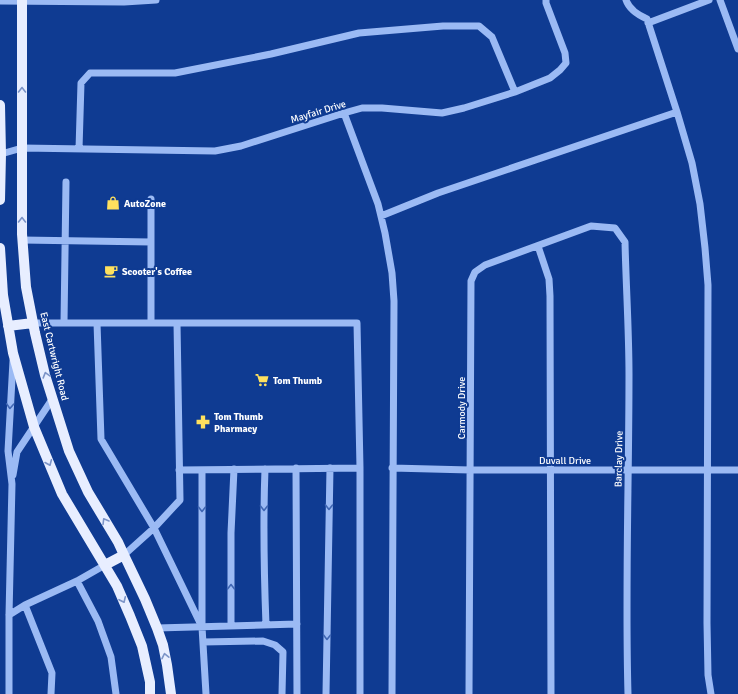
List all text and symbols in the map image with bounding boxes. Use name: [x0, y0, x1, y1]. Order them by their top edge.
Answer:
one-way arrow: [18, 87, 26, 93]
street label: Mayfair Drive: [289, 98, 347, 126]
shop icon: AutoZone: [105, 195, 121, 211]
place label: AutoZone: [124, 198, 166, 210]
one-way arrow: [18, 217, 26, 223]
cafe icon: Scooter's Coffee: [103, 263, 119, 279]
place label: Scooter's Coffee: [122, 266, 192, 278]
street label: East Cartwright Road: [37, 311, 71, 402]
one-way arrow: [42, 372, 50, 379]
supermarket icon: Tom Thumb: [254, 372, 270, 388]
place label: Tom Thumb: [273, 375, 323, 387]
street label: Carmody Drive: [456, 377, 468, 439]
one-way arrow: [6, 403, 15, 409]
place label: Tom Thumb Pharmacy: [214, 411, 264, 435]
pharmacy icon: Tom Thumb Pharmacy: [195, 414, 211, 430]
street label: Barclay Drive: [613, 431, 625, 487]
street label: Duvall Drive: [539, 455, 591, 467]
one-way arrow: [44, 458, 52, 466]
one-way arrow: [325, 504, 333, 510]
one-way arrow: [260, 505, 268, 511]
one-way arrow: [198, 506, 206, 512]
one-way arrow: [102, 518, 109, 525]
one-way arrow: [227, 584, 235, 590]
one-way arrow: [118, 595, 126, 603]
one-way arrow: [323, 634, 331, 640]
one-way arrow: [161, 652, 169, 659]

